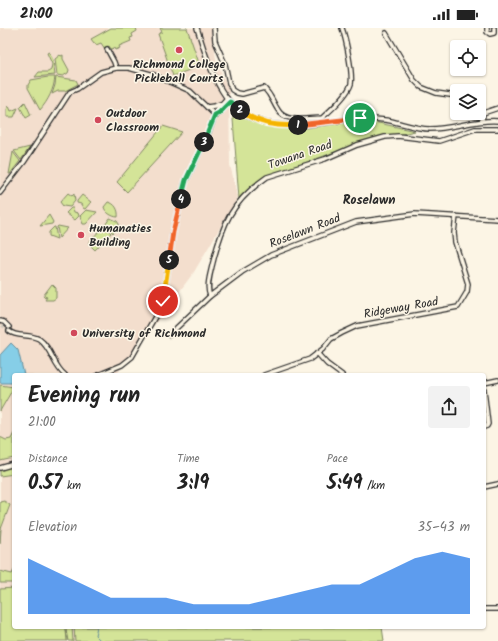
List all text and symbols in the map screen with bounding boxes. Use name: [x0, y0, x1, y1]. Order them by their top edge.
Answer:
text: 21:00: [20, 2, 52, 26]
map controls: [450, 40, 486, 120]
button: locate: [450, 40, 486, 76]
marker: Richmond College Pickleball Courts: [174, 45, 184, 55]
place label: Richmond College Pickleball Courts: [133, 55, 226, 88]
button: layers: [450, 84, 486, 120]
pin: 2: [230, 100, 250, 120]
text: 2: [237, 101, 243, 119]
pin: [343, 101, 377, 135]
place label: Outdoor Classroom: [106, 104, 159, 137]
icon: arrive: [349, 107, 371, 129]
marker: Outdoor Classroom: [93, 115, 103, 125]
pin: 1: [288, 115, 308, 135]
text: 1: [296, 116, 300, 134]
pin: 3: [194, 132, 214, 152]
text: 3: [201, 133, 207, 151]
street label: Towana Road: [265, 135, 335, 175]
pin: 4: [171, 189, 191, 209]
text: 4: [178, 190, 184, 208]
district label: Roselawn: [343, 190, 395, 211]
street label: Roselawn Road: [267, 208, 344, 253]
place label: Humanaties Building: [89, 219, 152, 252]
marker: Humanaties Building: [76, 230, 86, 240]
pin: 5: [159, 250, 179, 270]
text: 5: [166, 251, 172, 269]
pin: [146, 284, 180, 318]
icon: check: [152, 290, 174, 312]
street label: Ridgeway Road: [362, 292, 441, 324]
place label: University of Richmond: [82, 324, 206, 343]
marker: University of Richmond: [69, 328, 79, 338]
text: Evening run: [28, 379, 140, 414]
button: share: [428, 386, 470, 428]
text: 21:00: [28, 412, 56, 433]
text: Distance: [28, 450, 68, 468]
text: Time: [177, 450, 200, 468]
text: Pace: [327, 450, 348, 468]
text: 0.57: [28, 468, 63, 500]
text: 3:19: [177, 468, 209, 500]
text: 5:49: [327, 468, 363, 500]
text: km: [63, 477, 81, 495]
text: /km: [363, 477, 385, 495]
text: Elevation: [28, 517, 77, 538]
text: 35–43 m: [418, 517, 470, 538]

